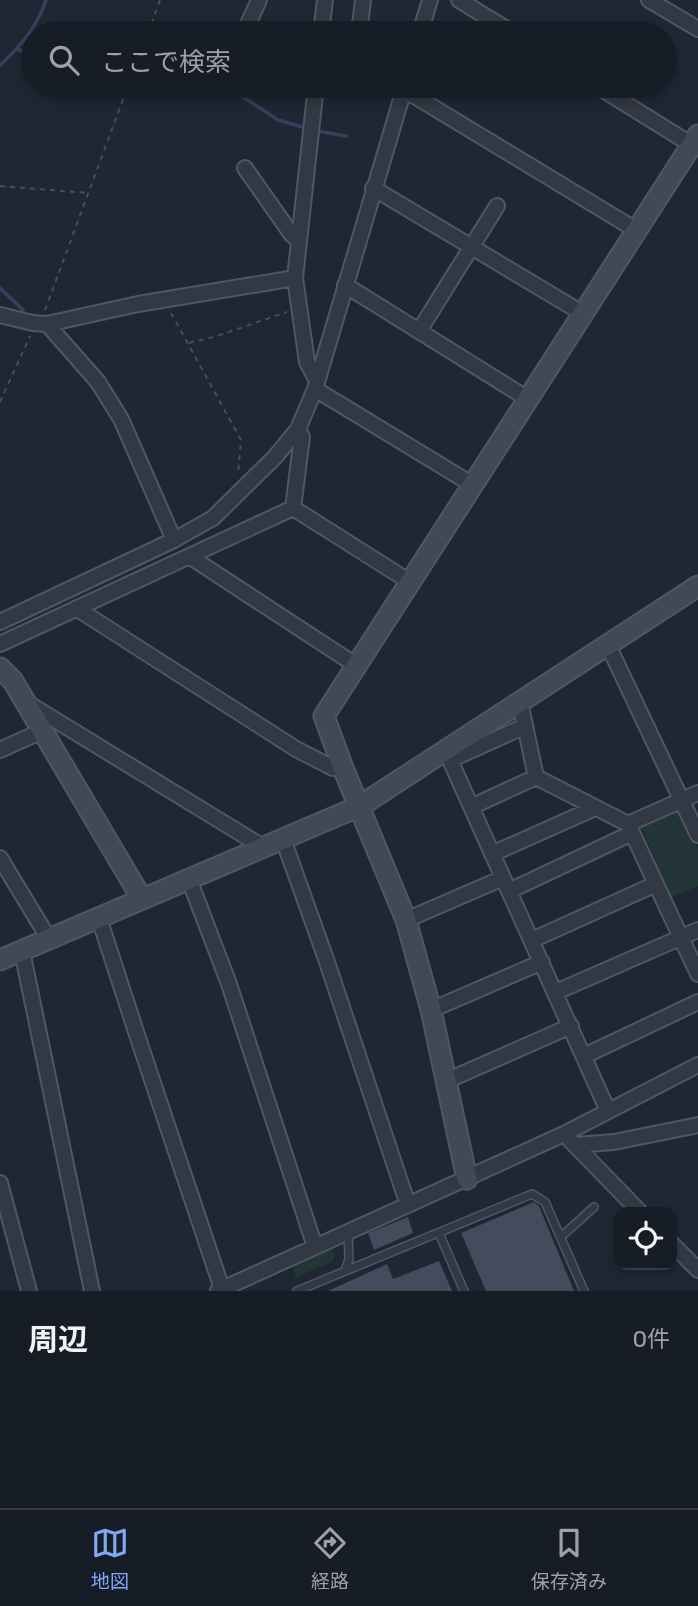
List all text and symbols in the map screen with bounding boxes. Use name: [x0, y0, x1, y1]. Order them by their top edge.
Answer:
search box: [21, 21, 677, 98]
icon: search: [45, 41, 83, 79]
text: ここで検索: [101, 47, 231, 78]
map controls: [614, 1207, 677, 1270]
button: locate: [614, 1207, 677, 1270]
text: 周辺: [28, 1322, 88, 1358]
text: 0件: [632, 1325, 670, 1353]
tab: 地図: [91, 1524, 129, 1593]
tab: 経路: [311, 1524, 349, 1593]
tab: 保存済み: [531, 1524, 607, 1593]

